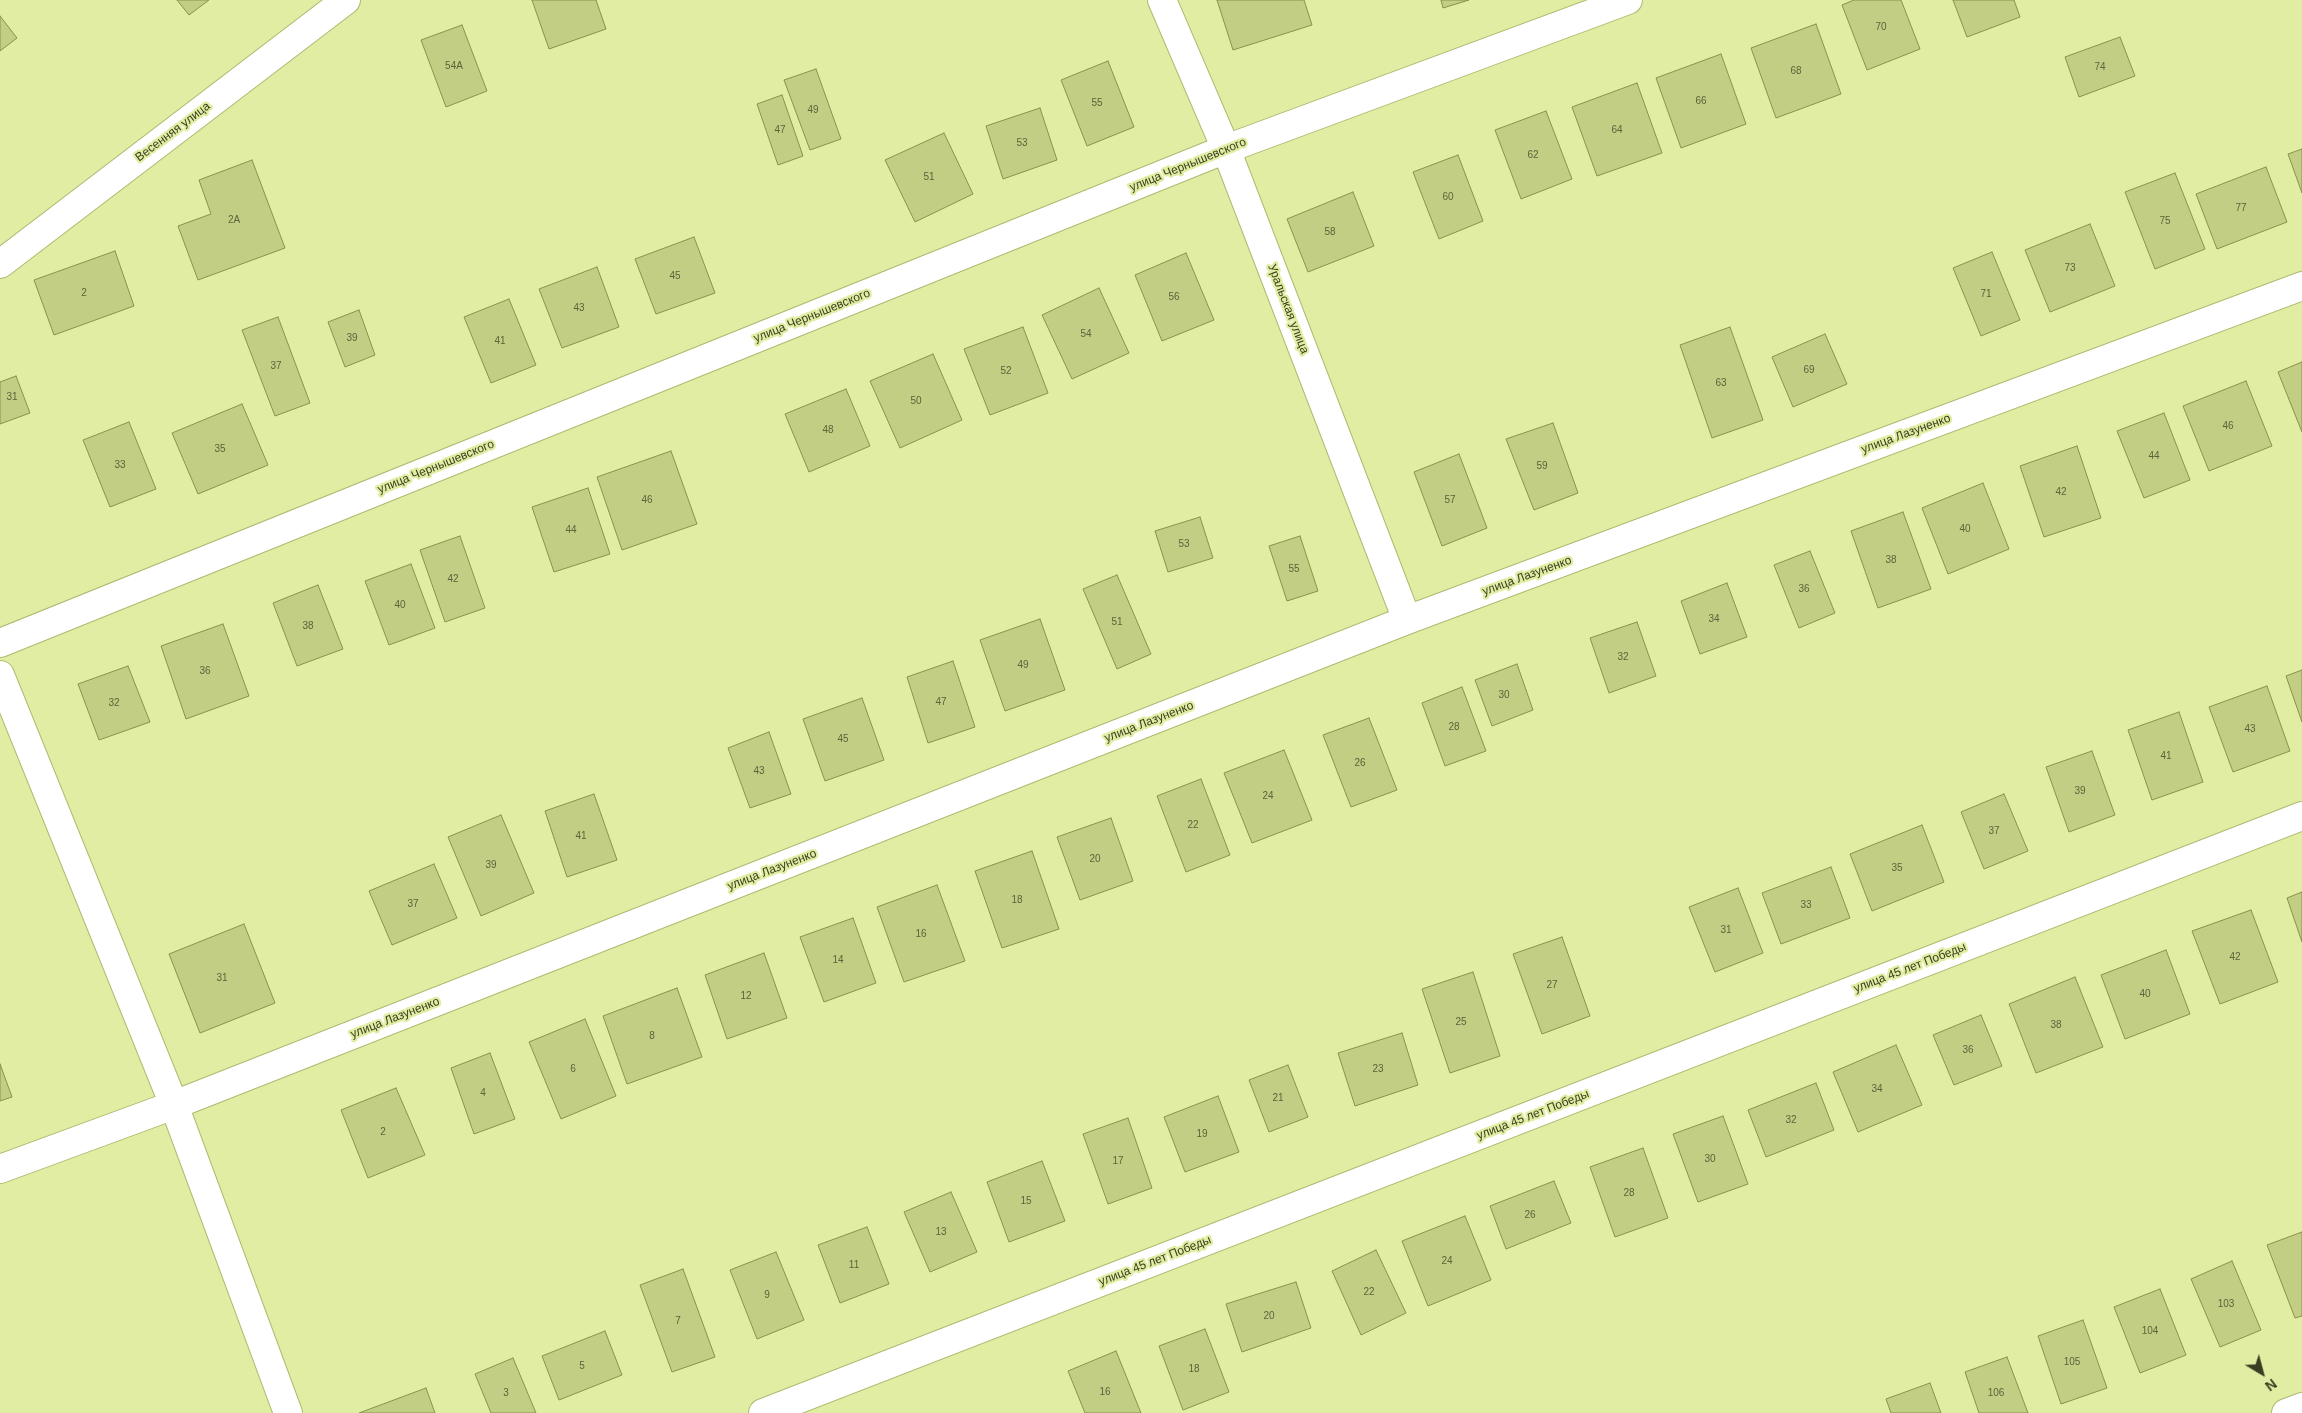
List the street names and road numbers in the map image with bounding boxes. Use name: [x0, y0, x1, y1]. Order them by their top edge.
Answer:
street label: Весенняя улица: [133, 99, 213, 165]
street label: улица Чернышевского: [1128, 135, 1248, 195]
street label: Уральская улица: [1264, 262, 1312, 356]
street label: улица Чернышевского: [752, 286, 872, 346]
street label: улица Лазуненко: [1859, 411, 1953, 457]
street label: улица Чернышевского: [376, 437, 496, 497]
street label: улица Лазуненко: [1480, 553, 1574, 599]
street label: улица Лазуненко: [1102, 698, 1196, 746]
street label: улица Лазуненко: [725, 846, 819, 894]
street label: улица 45 лет Победы: [1852, 940, 1968, 996]
street label: улица Лазуненко: [348, 994, 442, 1042]
street label: улица 45 лет Победы: [1475, 1087, 1591, 1143]
street label: улица 45 лет Победы: [1097, 1233, 1213, 1289]

